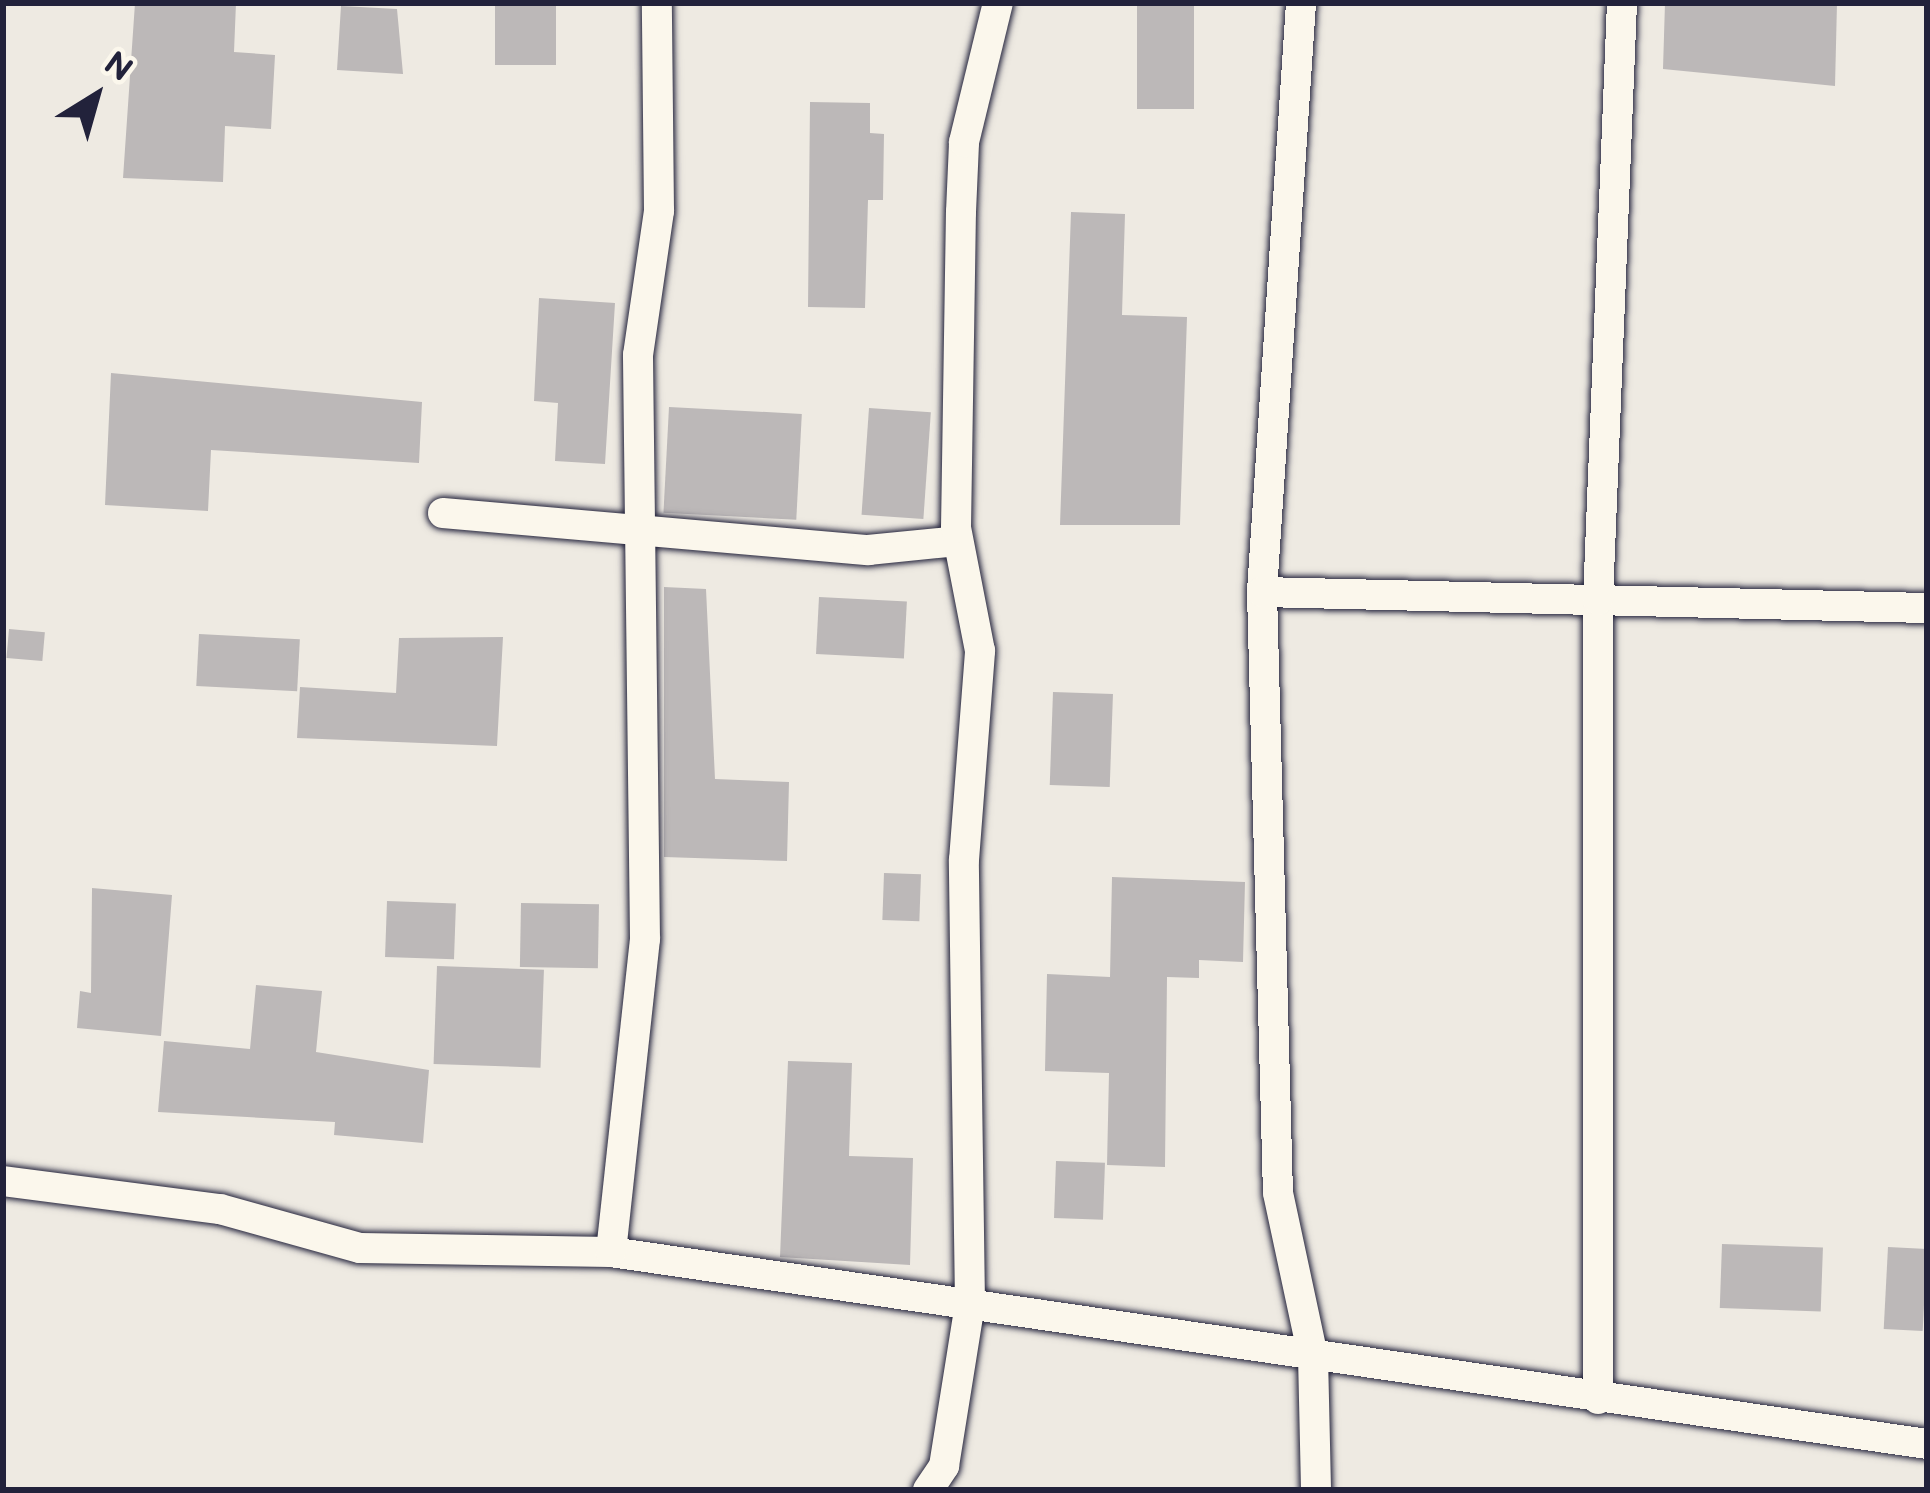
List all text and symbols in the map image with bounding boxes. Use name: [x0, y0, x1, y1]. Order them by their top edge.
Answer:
north arrow: [36, 36, 156, 156]
text: N: [96, 44, 140, 91]

